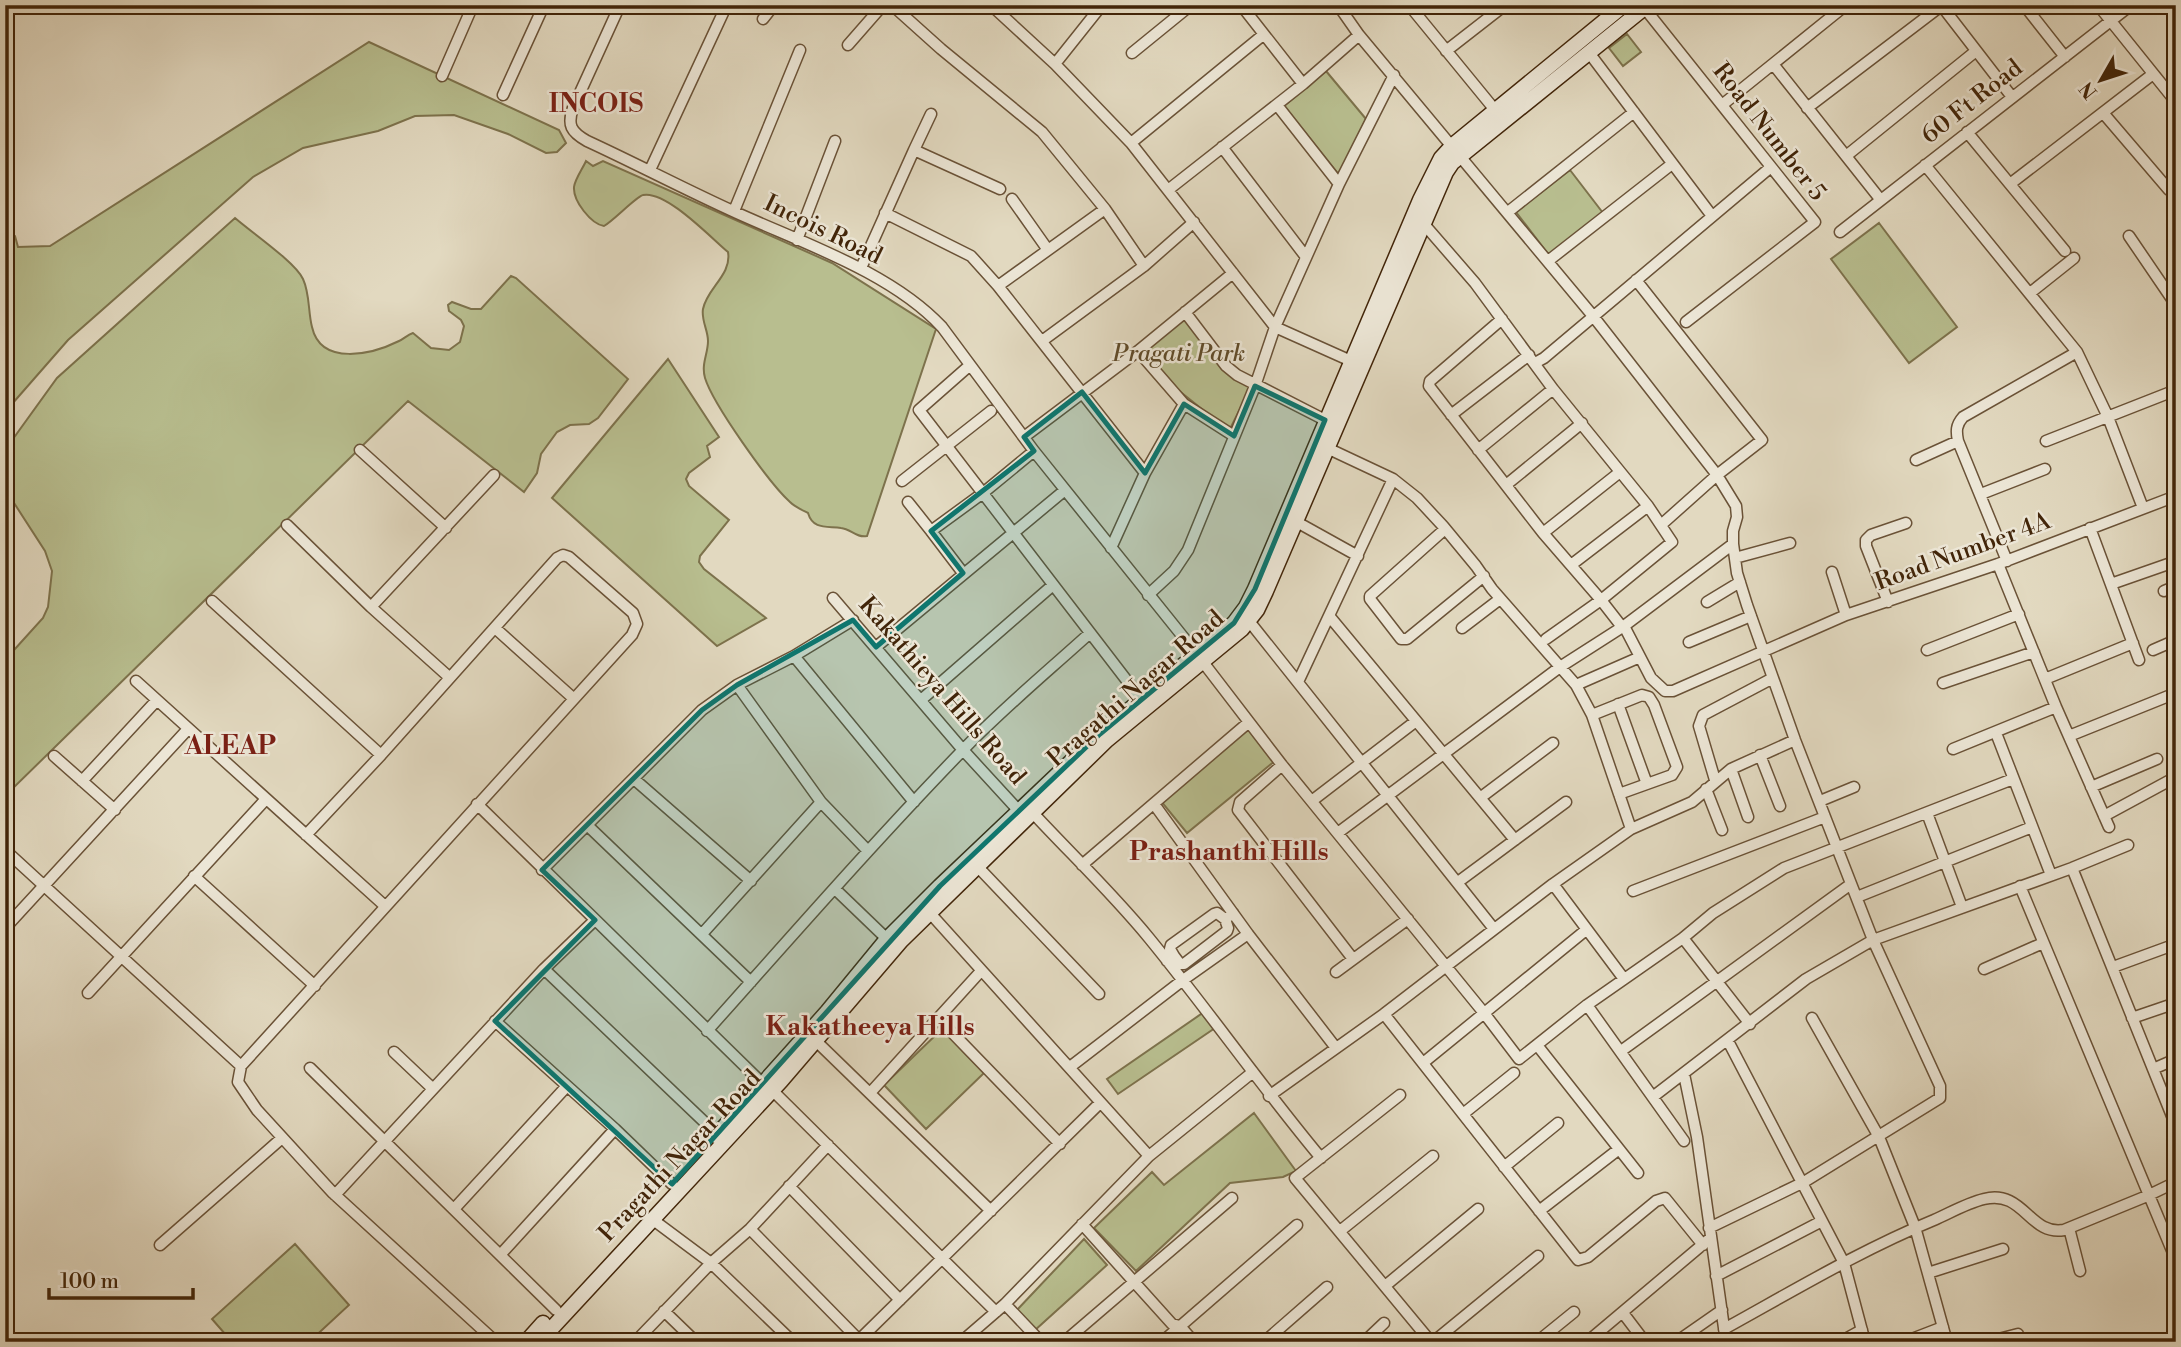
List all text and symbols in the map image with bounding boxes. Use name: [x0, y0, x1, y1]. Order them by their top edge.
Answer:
north arrow: [2066, 46, 2136, 116]
street label: 60 Ft Road: [1915, 53, 2029, 151]
street label: Road Number 5: [1706, 57, 1832, 207]
text: N: [2075, 77, 2103, 103]
district label: INCOIS: [549, 88, 644, 120]
street label: Incois Road: [759, 188, 887, 272]
park label: Pragati Park: [1112, 339, 1245, 369]
street label: Road Number 4A: [1871, 506, 2055, 598]
street label: Kakathieya Hills Road: [852, 591, 1032, 792]
street label: Pragathi Nagar Road: [1041, 604, 1231, 774]
district label: ALEAP: [183, 730, 276, 762]
district label: Prashanthi Hills: [1129, 836, 1329, 868]
district label: Kakatheeya Hills: [765, 1011, 975, 1043]
street label: Pragathi Nagar Road: [592, 1063, 768, 1248]
scale bar: [49, 1256, 192, 1300]
text: 100 m: [60, 1269, 119, 1295]

